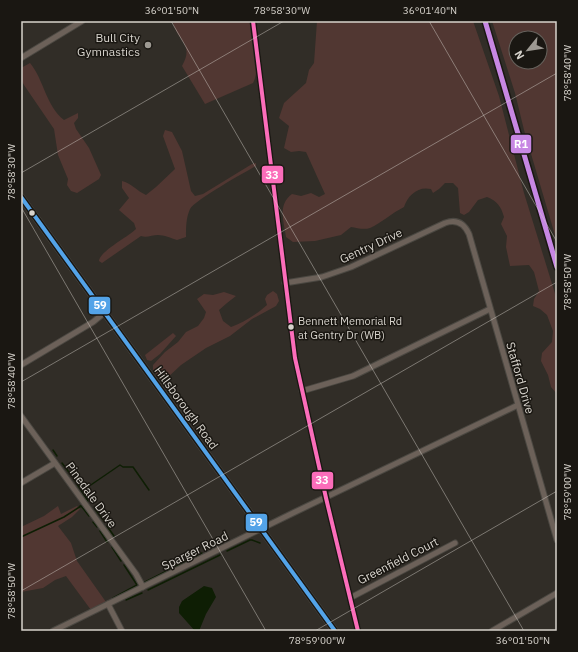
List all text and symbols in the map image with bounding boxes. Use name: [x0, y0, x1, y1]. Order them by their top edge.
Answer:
text: 36°01'50"N: [145, 4, 199, 17]
text: 78°58'30"W: [254, 4, 310, 17]
text: 36°01'40"N: [403, 4, 457, 17]
place label: Bull City Gymnastics: [77, 30, 140, 59]
north arrow: [508, 30, 548, 70]
marker: Bull City Gymnastics: [143, 40, 153, 50]
text: 78°58'40"W: [561, 45, 574, 101]
text: N: [511, 48, 527, 62]
line badge: R1: [510, 134, 532, 154]
text: R1: [514, 137, 528, 151]
text: 78°58'30"W: [5, 144, 18, 200]
line badge: 33: [261, 165, 284, 184]
text: 33: [265, 168, 279, 182]
unlabelled marker: [27, 208, 37, 218]
street label: Gentry Drive: [337, 224, 405, 267]
text: 78°58'50"W: [561, 254, 574, 310]
line badge: 59: [88, 296, 111, 315]
text: 59: [93, 298, 107, 312]
place label: Bennett Memorial Rd at Gentry Dr (WB): [298, 314, 402, 342]
marker: Bennett Memorial Rd at Gentry Dr (WB): [286, 322, 296, 332]
street label: Stafford Drive: [503, 340, 538, 416]
text: 78°58'40"W: [5, 353, 18, 409]
street label: Hillsborough Road: [151, 363, 222, 452]
street label: Pinedale Drive: [63, 459, 121, 531]
text: 78°59'00"W: [561, 464, 574, 520]
line badge: 33: [311, 471, 334, 490]
text: 33: [315, 473, 329, 487]
line badge: 59: [245, 513, 268, 532]
text: 59: [249, 515, 263, 529]
street label: Sparger Road: [159, 528, 230, 573]
street label: Greenfield Court: [355, 534, 441, 587]
text: 78°58'50"W: [5, 563, 18, 619]
text: 78°59'00"W: [289, 634, 345, 647]
text: 36°01'50"N: [496, 634, 550, 647]

